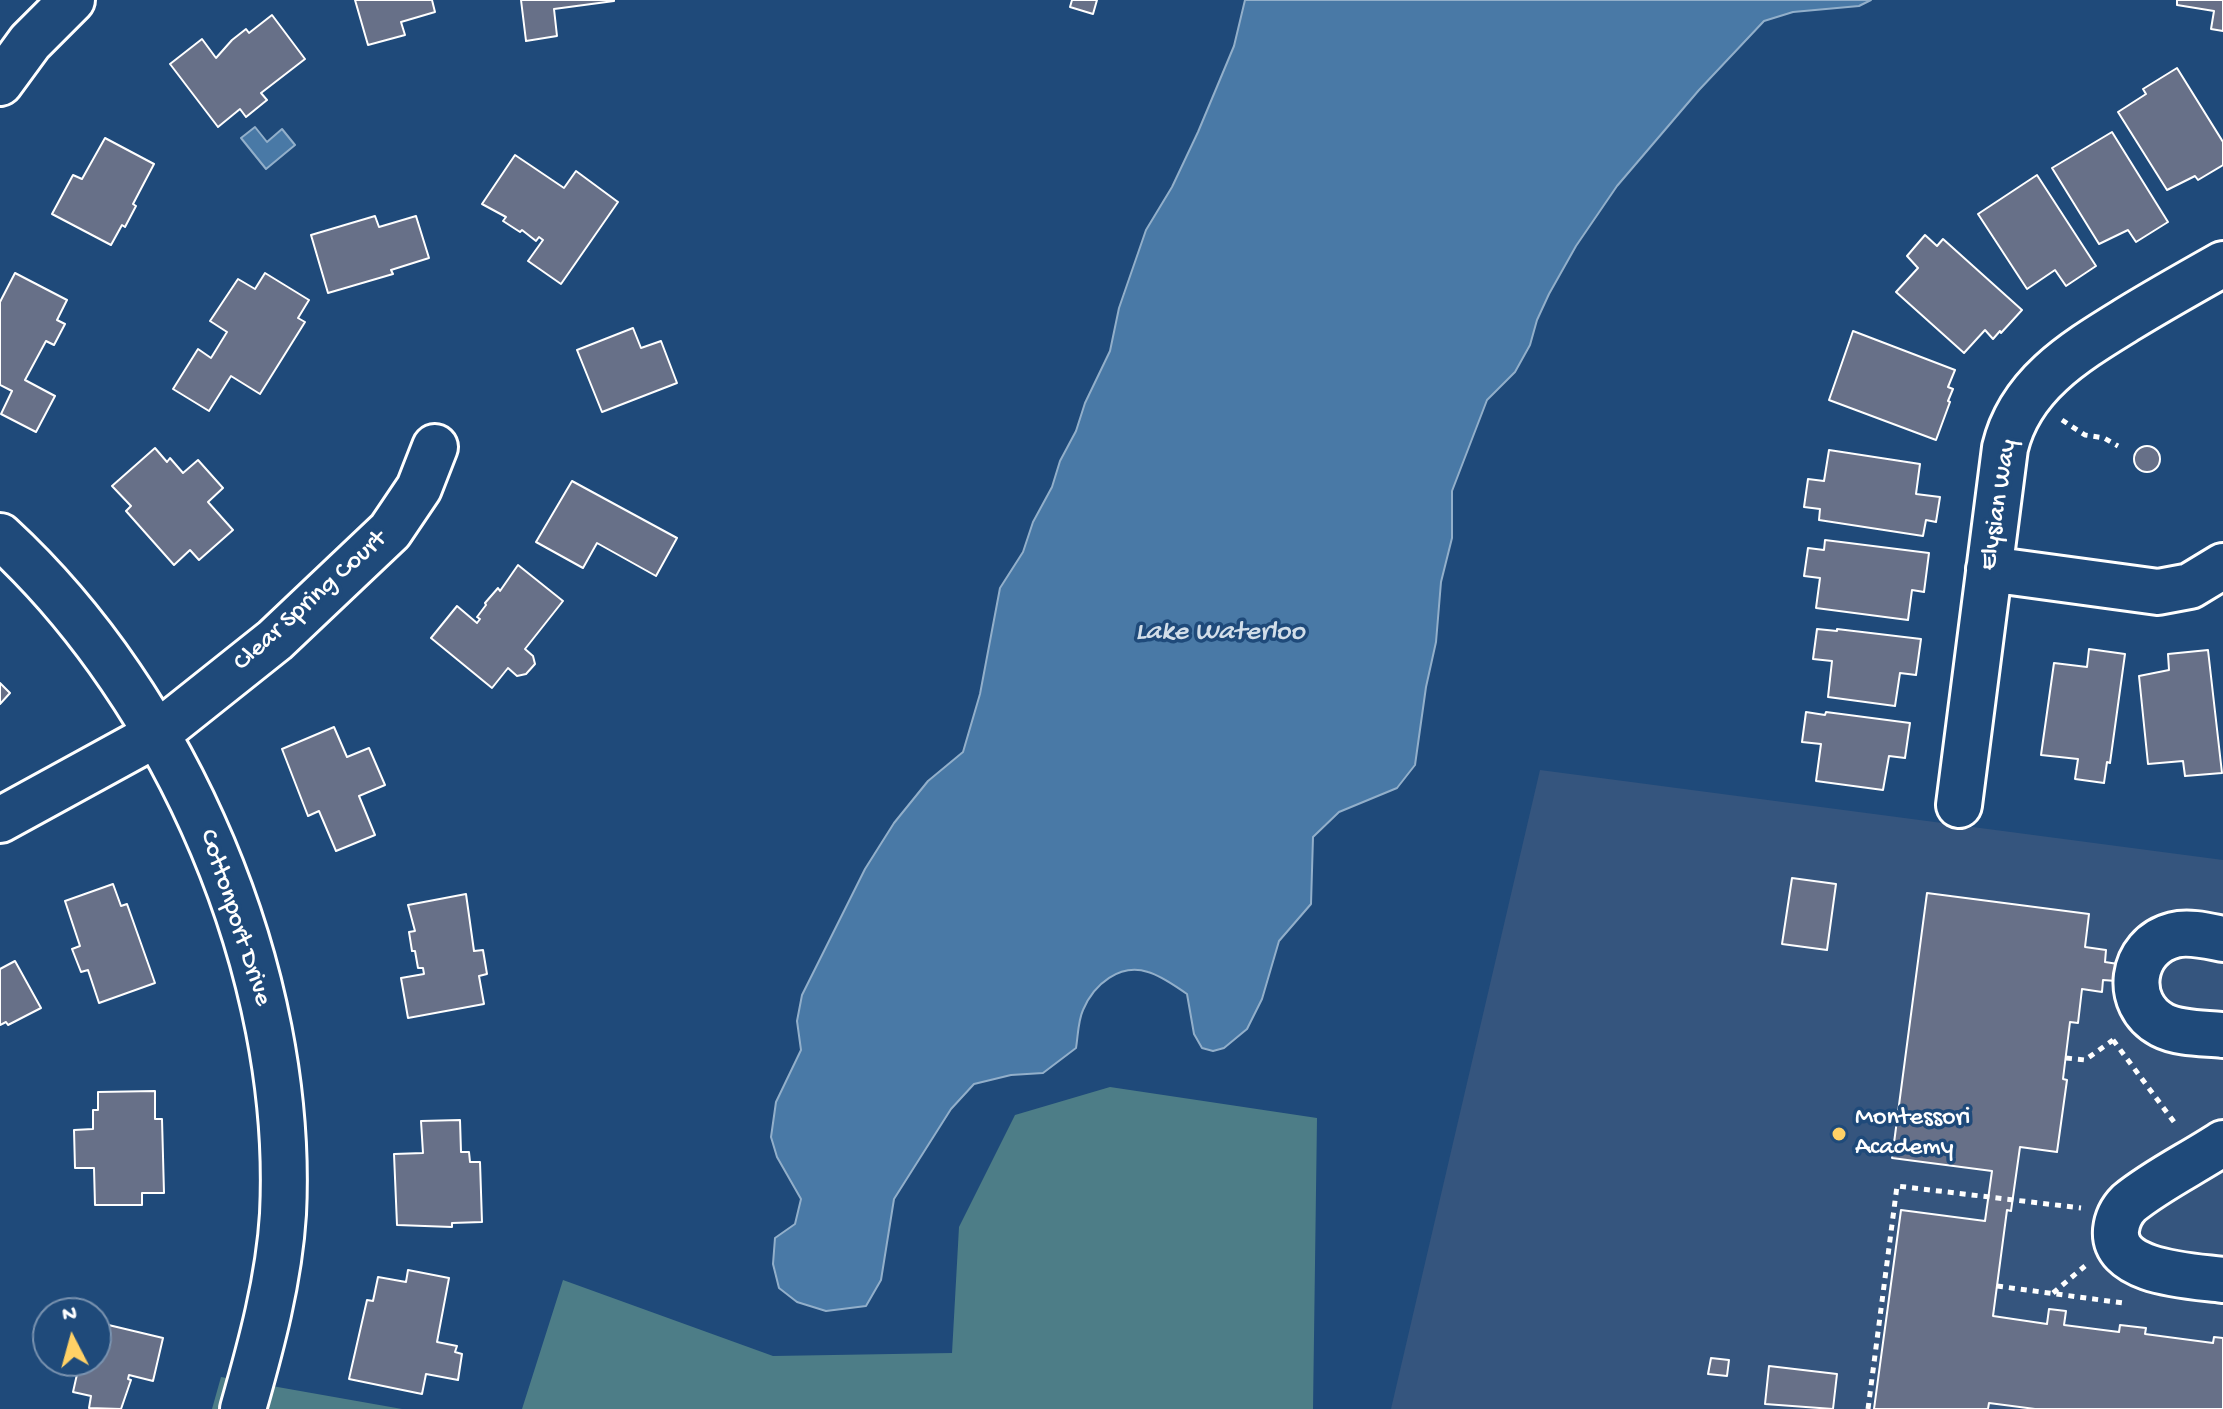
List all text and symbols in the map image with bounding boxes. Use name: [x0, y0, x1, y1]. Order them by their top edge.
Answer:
street label: Elysian Way: [1974, 437, 2026, 573]
street label: Clear Spring Court: [228, 525, 394, 679]
water label: Lake Waterloo: [1135, 617, 1305, 651]
street label: Cottonport Drive: [191, 826, 277, 1010]
place label: Montessori Academy: [1855, 1103, 1970, 1164]
marker: Montessori Academy: [1830, 1125, 1848, 1143]
north arrow: [32, 1297, 112, 1377]
text: N: [61, 1301, 78, 1329]

